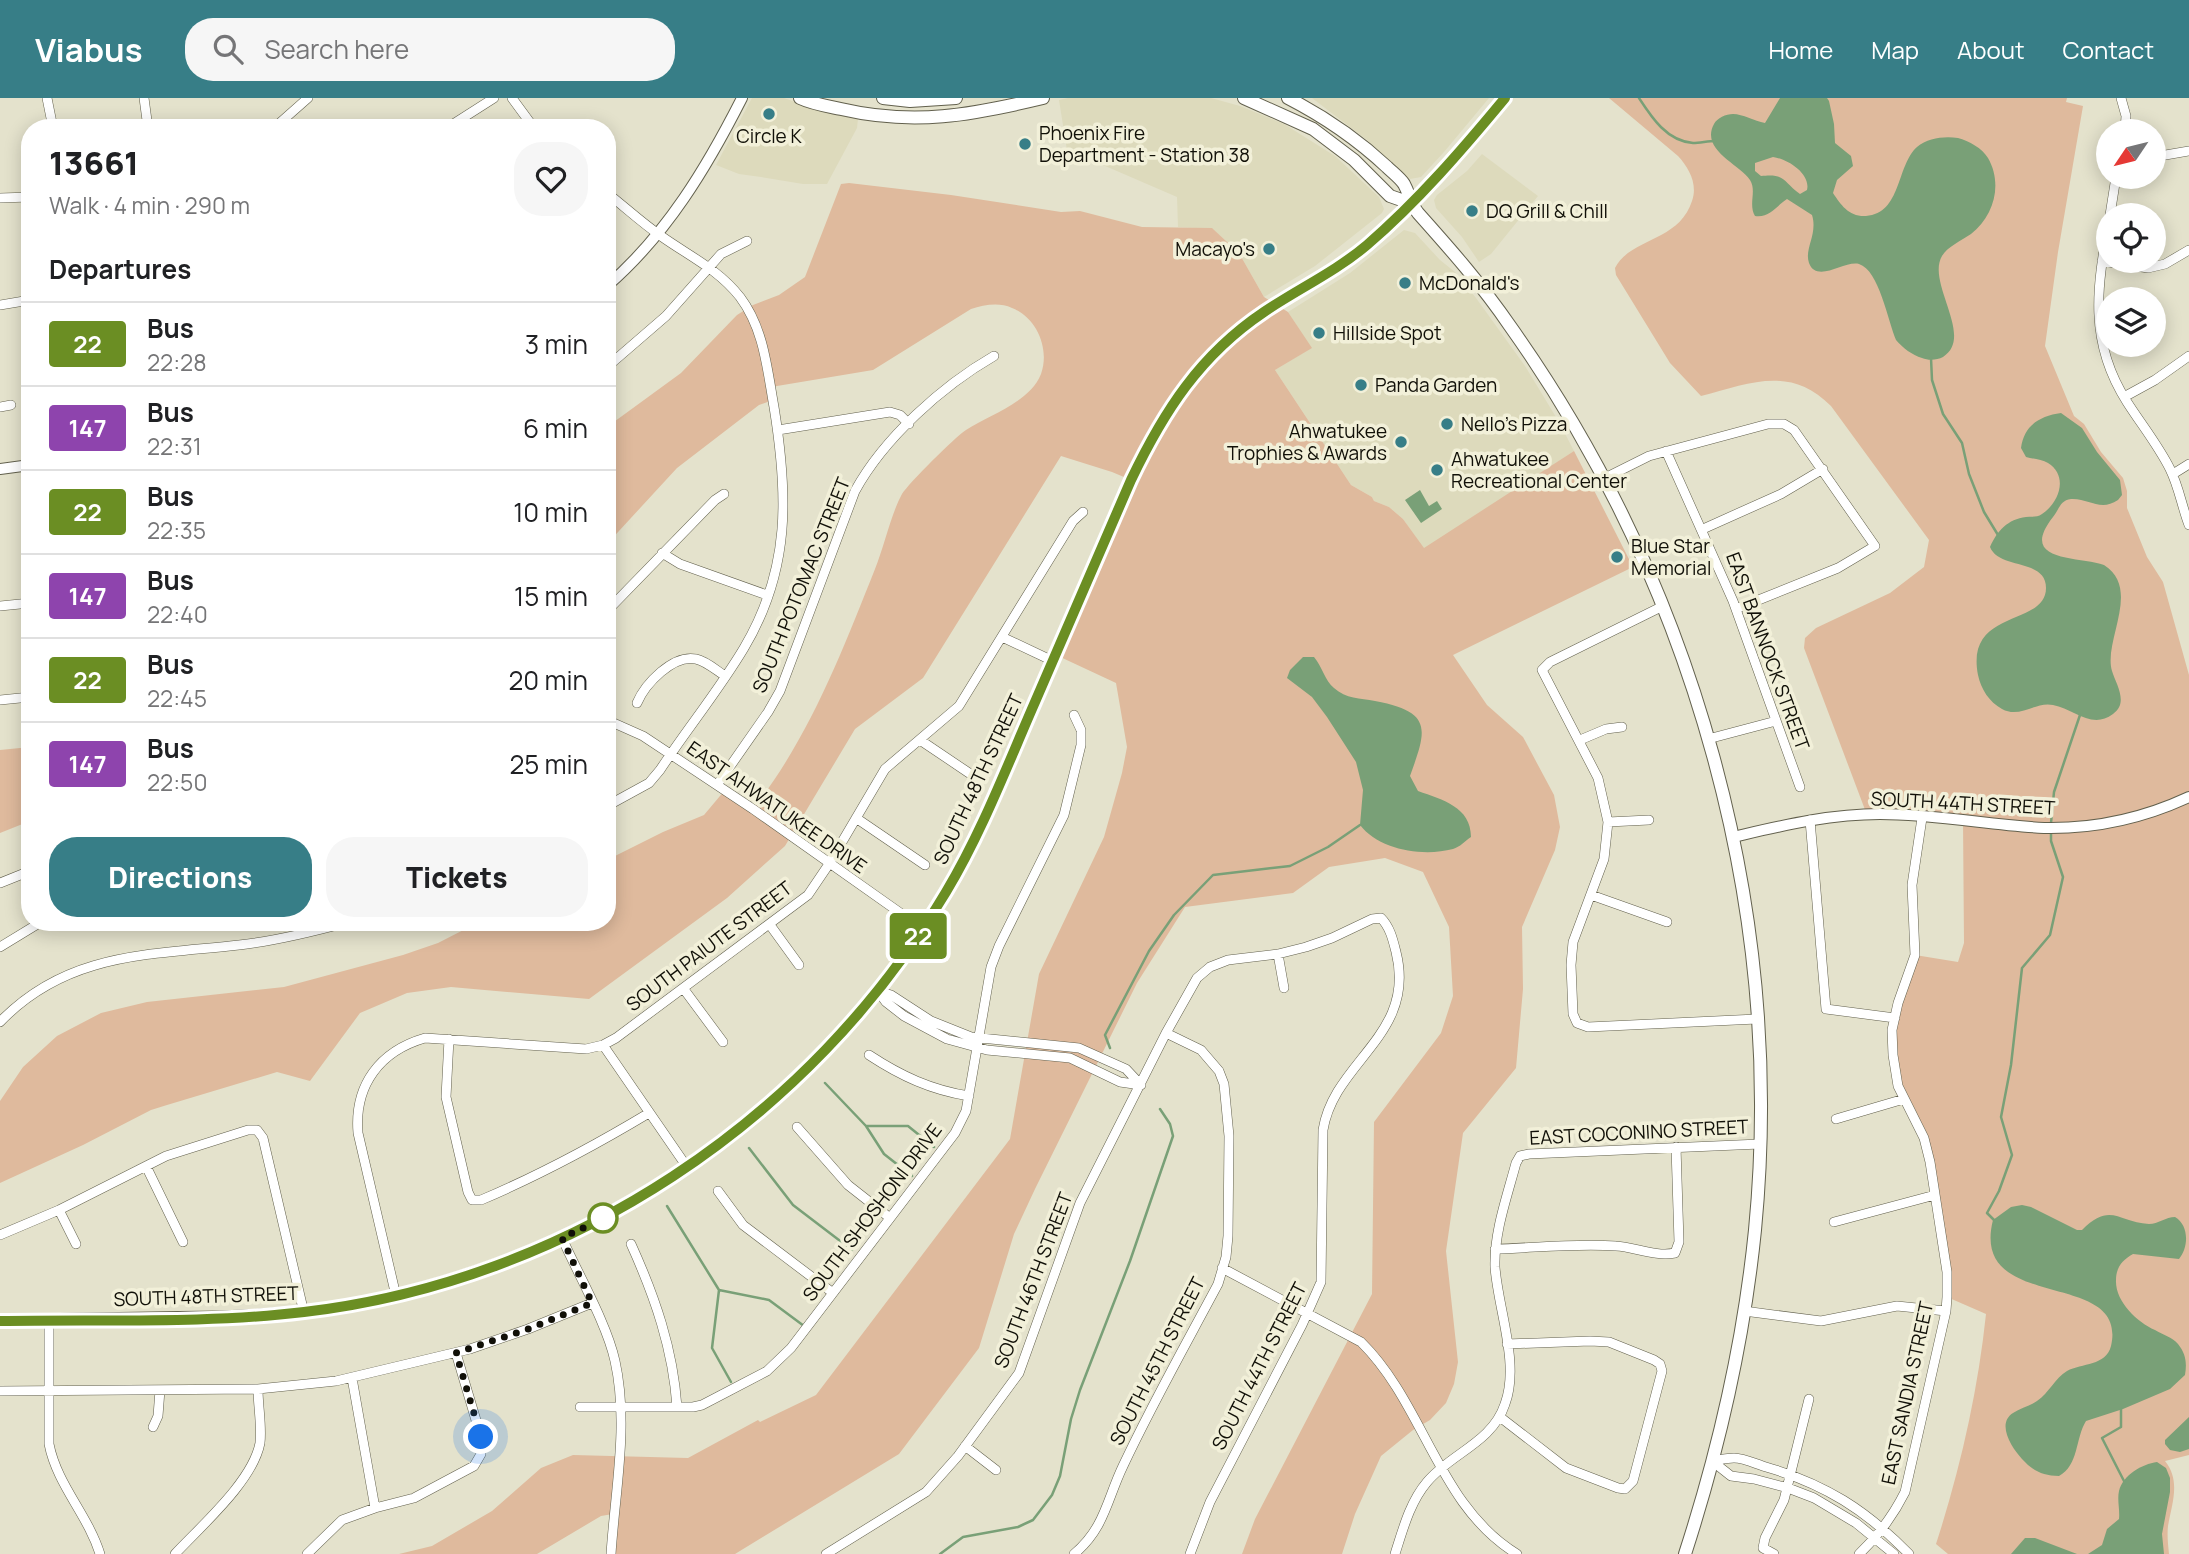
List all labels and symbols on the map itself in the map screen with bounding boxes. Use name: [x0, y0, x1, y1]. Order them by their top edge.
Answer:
marker: Circle K: [761, 106, 777, 122]
north arrow: [2096, 119, 2166, 189]
place label: Phoenix Fire Department - Station 38: [1039, 120, 1250, 168]
place label: Circle K: [736, 123, 802, 149]
marker: Phoenix Fire Department - Station 38: [1017, 136, 1033, 152]
place label: DQ Grill & Chill: [1486, 198, 1608, 224]
marker: DQ Grill & Chill: [1464, 203, 1480, 219]
place label: Macayo's: [1175, 236, 1255, 262]
marker: Macayo's: [1261, 241, 1277, 257]
place label: McDonald's: [1419, 270, 1520, 296]
marker: McDonald's: [1397, 275, 1413, 291]
place label: Hillside Spot: [1333, 320, 1442, 346]
marker: Hillside Spot: [1311, 325, 1327, 341]
place label: Panda Garden: [1375, 372, 1497, 398]
marker: Panda Garden: [1353, 377, 1369, 393]
place label: Nello's Pizza: [1461, 411, 1567, 437]
marker: Nello's Pizza: [1439, 416, 1455, 432]
place label: Ahwatukee Trophies & Awards: [1227, 418, 1387, 466]
marker: Ahwatukee Trophies & Awards: [1393, 434, 1409, 450]
place label: Ahwatukee Recreational Center: [1451, 446, 1627, 494]
marker: Ahwatukee Recreational Center: [1429, 462, 1445, 478]
street label: SOUTH POTOMAC STREET: [746, 473, 856, 696]
place label: Blue Star Memorial: [1631, 533, 1711, 581]
marker: Blue Star Memorial: [1609, 549, 1625, 565]
street label: EAST BANNOCK STREET: [1720, 549, 1816, 754]
street label: SOUTH 48TH STREET: [927, 689, 1029, 868]
street label: EAST AHWATUKEE DRIVE: [682, 735, 872, 879]
street label: SOUTH 44TH STREET: [1870, 785, 2056, 821]
street label: SOUTH PAIUTE STREET: [621, 875, 798, 1017]
line badge: 22: [886, 913, 950, 959]
street label: EAST COCONINO STREET: [1529, 1113, 1750, 1151]
street label: SOUTH SHOSHONI DRIVE: [796, 1118, 948, 1306]
street label: SOUTH 46TH STREET: [988, 1188, 1079, 1372]
unlabelled marker: [588, 1203, 618, 1233]
street label: SOUTH 45TH STREET: [1103, 1272, 1211, 1449]
street label: SOUTH 44TH STREET: [1206, 1277, 1313, 1454]
street label: SOUTH 48TH STREET: [113, 1280, 300, 1312]
street label: EAST SANDIA STREET: [1875, 1298, 1939, 1487]
your location: [463, 1419, 498, 1454]

